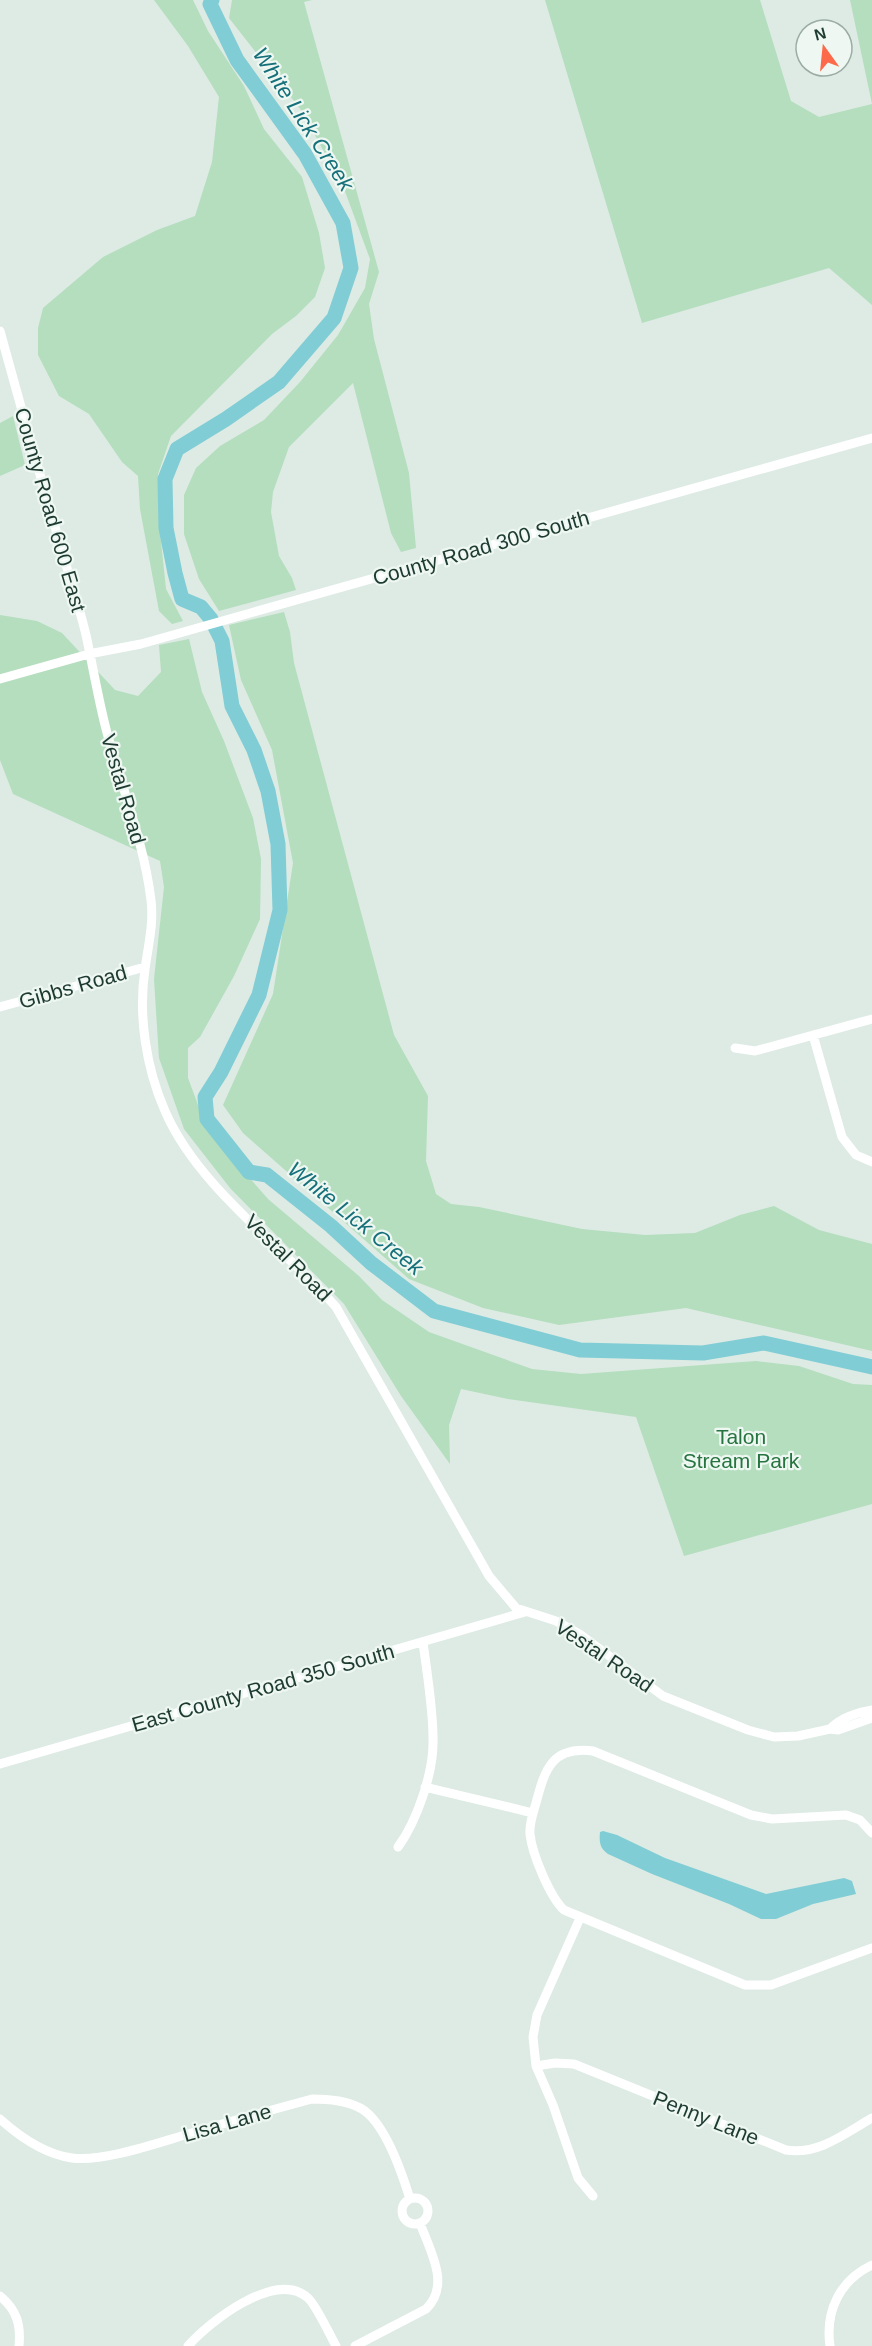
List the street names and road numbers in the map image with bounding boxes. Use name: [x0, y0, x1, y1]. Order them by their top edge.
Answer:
street label: County Road 600 East: [10, 405, 91, 615]
street label: County Road 300 South: [370, 506, 592, 589]
street label: Vestal Road: [97, 731, 150, 846]
street label: Gibbs Road: [16, 960, 129, 1013]
street label: Vestal Road: [240, 1209, 337, 1306]
street label: Vestal Road: [551, 1614, 658, 1697]
street label: East County Road 350 South: [129, 1639, 397, 1736]
street label: Penny Lane: [650, 2086, 762, 2149]
street label: Lisa Lane: [180, 2099, 274, 2146]

